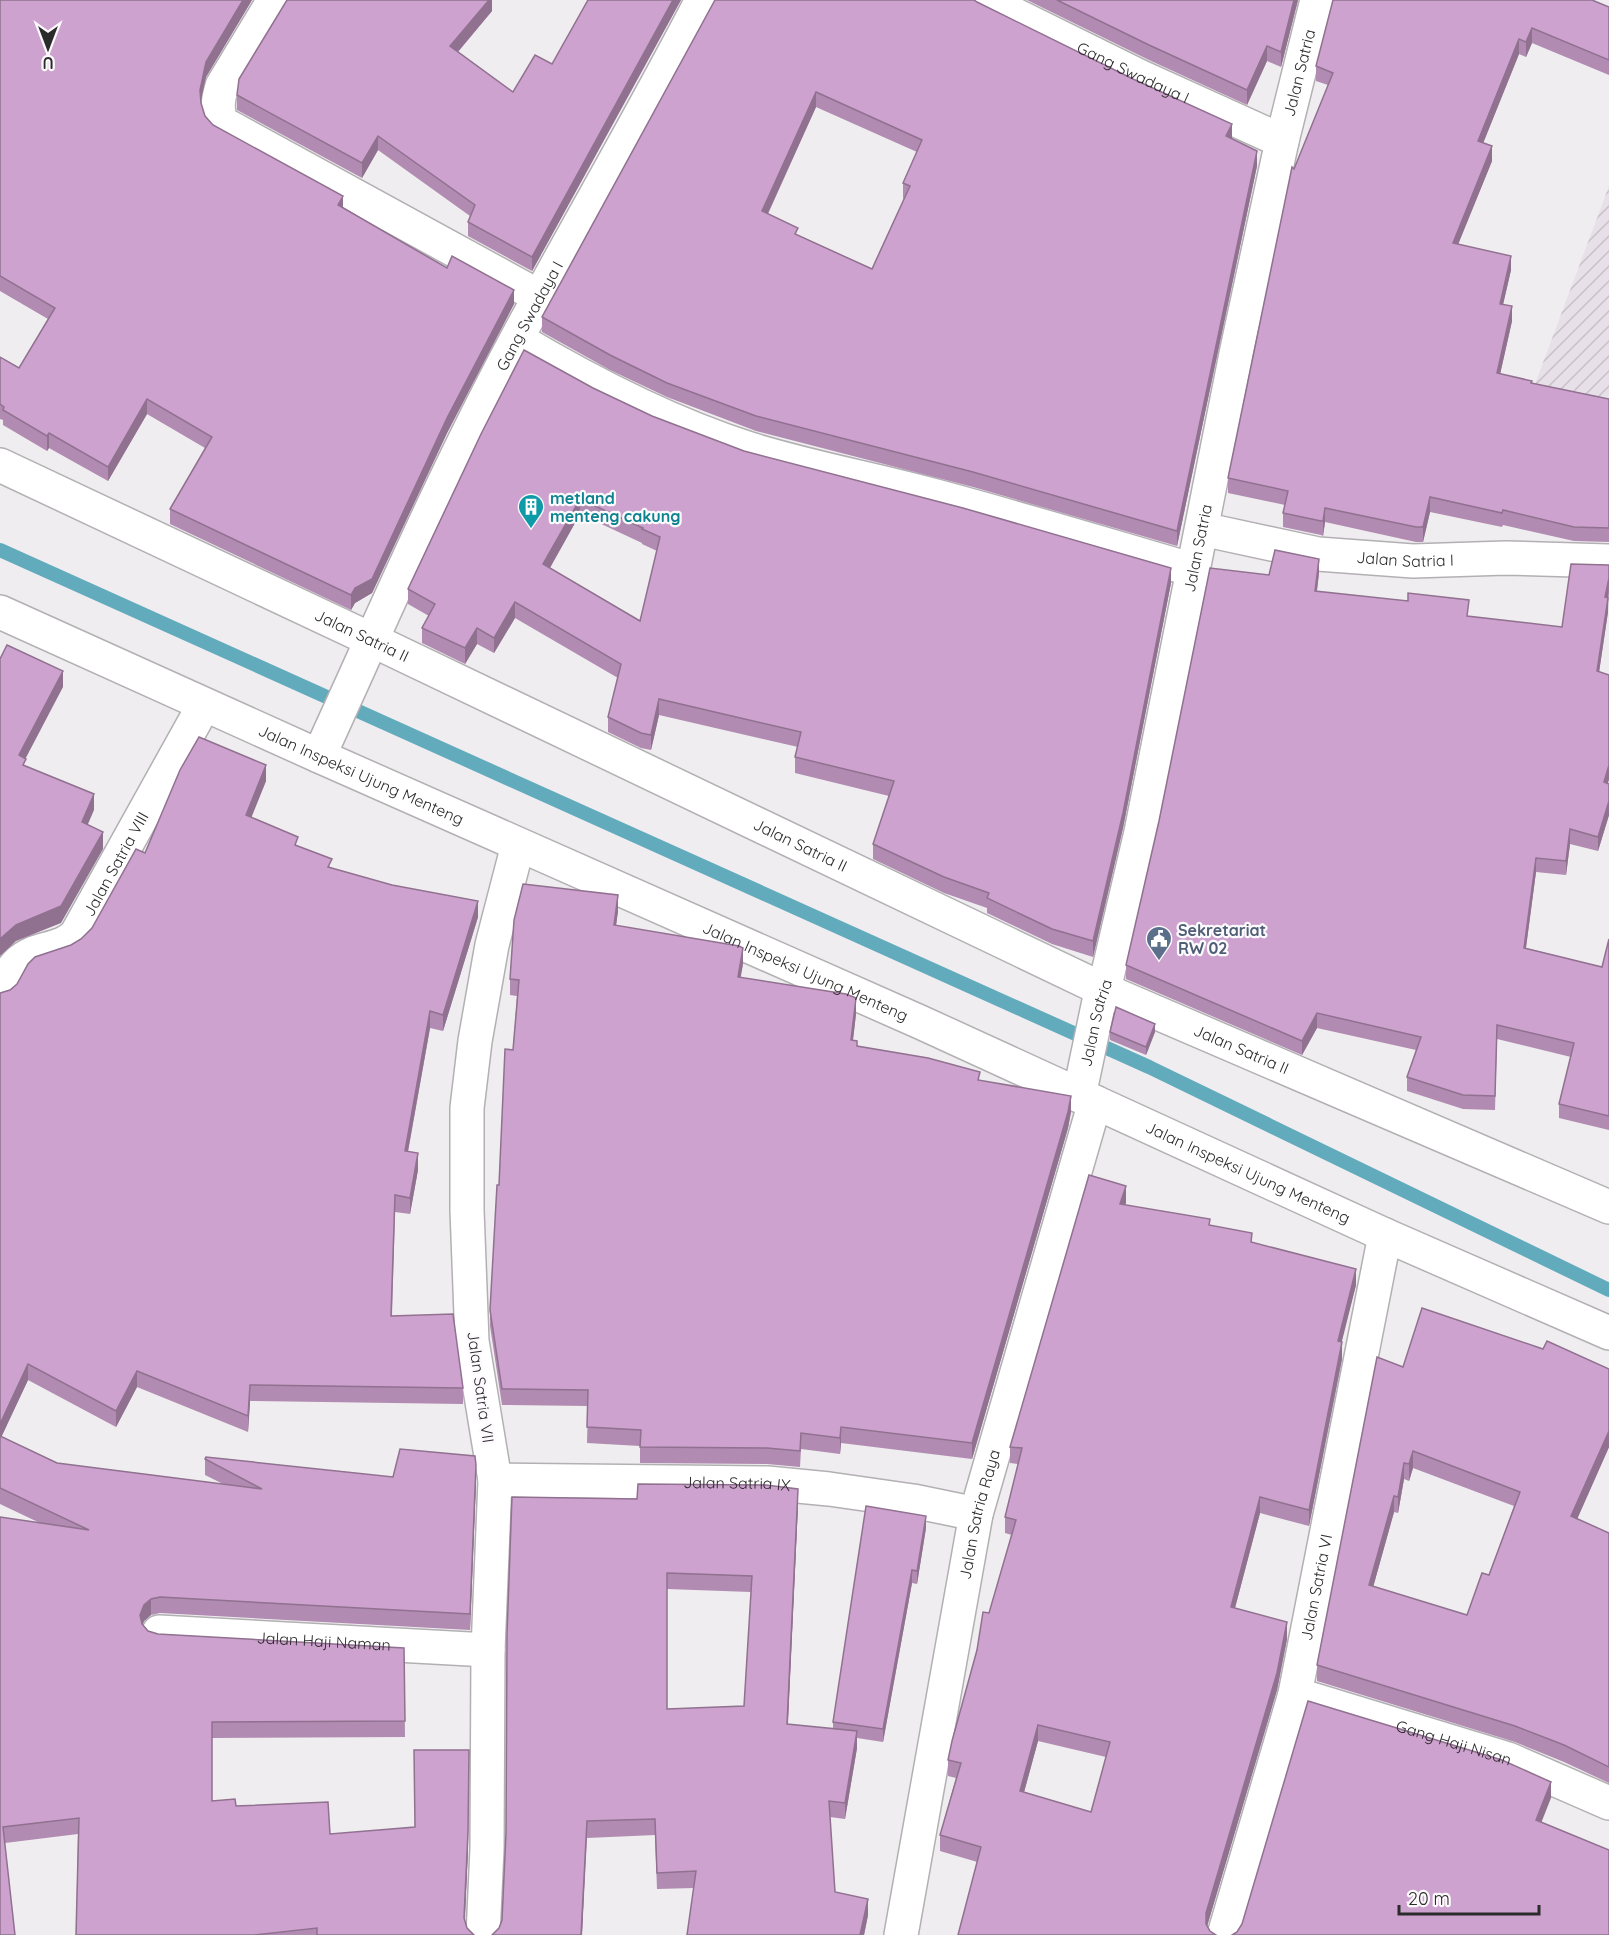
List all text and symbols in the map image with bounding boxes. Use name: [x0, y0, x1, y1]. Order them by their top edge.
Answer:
north arrow: [18, 18, 78, 78]
street label: Jalan Satria: [1278, 27, 1319, 119]
street label: Gang Swadaya I: [1074, 37, 1193, 108]
text: U: [42, 53, 54, 73]
street label: Gang Swadaya I: [491, 257, 567, 374]
place label: metland menteng cakung: [550, 488, 680, 526]
building icon: metland menteng cakung: [516, 492, 546, 530]
street label: Jalan Satria: [1179, 502, 1216, 594]
street label: Jalan Satria I: [1356, 547, 1454, 571]
street label: Jalan Satria II: [312, 605, 412, 666]
street label: Jalan Inspeksi Ujung Menteng: [255, 720, 467, 829]
street label: Jalan Satria VIII: [79, 808, 153, 920]
street label: Jalan Satria II: [750, 814, 851, 876]
street label: Jalan Inspeksi Ujung Menteng: [700, 917, 911, 1026]
place label: Sekretariat RW 02: [1178, 920, 1266, 958]
public building icon: Sekretariat RW 02: [1144, 924, 1174, 962]
street label: Jalan Satria: [1075, 977, 1116, 1068]
street label: Jalan Satria II: [1191, 1020, 1292, 1078]
street label: Jalan Inspeksi Ujung Menteng: [1143, 1117, 1353, 1228]
street label: Jalan Satria VII: [463, 1330, 499, 1444]
street label: Jalan Satria Raya: [955, 1447, 1004, 1581]
street label: Jalan Satria IX: [683, 1472, 792, 1495]
street label: Jalan Satria VI: [1296, 1532, 1336, 1642]
street label: Jalan Haji Naman: [256, 1627, 391, 1655]
street label: Gang Haji Nisan: [1394, 1715, 1514, 1769]
scale bar: [1399, 1878, 1538, 1916]
text: 20 m: [1408, 1887, 1450, 1910]

